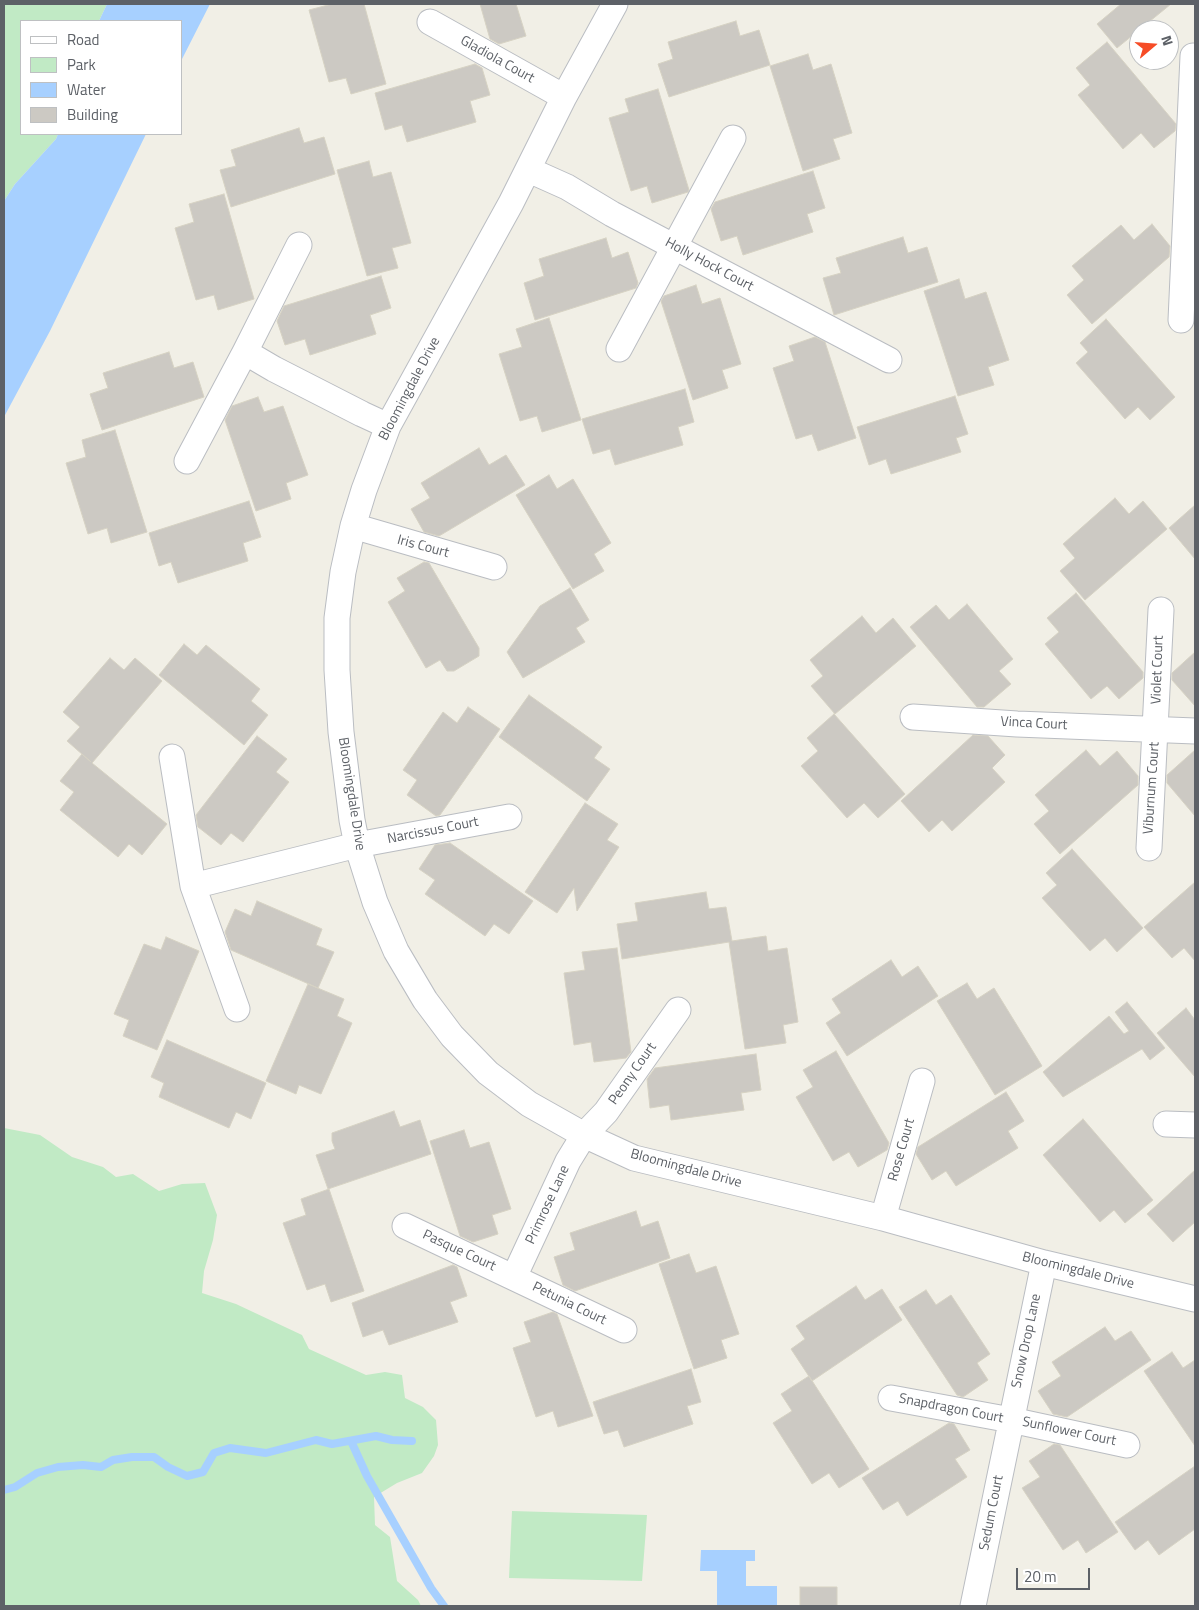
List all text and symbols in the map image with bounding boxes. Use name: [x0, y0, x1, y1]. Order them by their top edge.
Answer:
legend: [20, 20, 182, 135]
north arrow: [1129, 20, 1179, 70]
text: Road: [67, 28, 99, 51]
street label: Gladiola Court: [457, 33, 537, 87]
text: N: [1156, 33, 1179, 48]
text: Park: [67, 53, 96, 76]
text: Water: [67, 78, 106, 101]
text: Building: [67, 103, 118, 126]
street label: Holly Hock Court: [662, 235, 756, 295]
street label: Bloomingdale Drive: [376, 334, 444, 444]
street label: Iris Court: [395, 532, 451, 562]
street label: Violet Court: [1148, 635, 1168, 705]
street label: Vinca Court: [1000, 714, 1068, 734]
street label: Bloomingdale Drive: [334, 736, 368, 852]
street label: Viburnum Court: [1140, 741, 1164, 835]
street label: Narcissus Court: [386, 814, 480, 848]
street label: Peony Court: [605, 1040, 661, 1108]
street label: Rose Court: [885, 1117, 919, 1183]
street label: Bloomingdale Drive: [629, 1146, 743, 1192]
street label: Primrose Lane: [522, 1163, 574, 1247]
street label: Pasque Court: [420, 1227, 498, 1275]
street label: Bloomingdale Drive: [1020, 1249, 1136, 1293]
street label: Petunia Court: [529, 1279, 609, 1329]
street label: Snow Drop Lane: [1009, 1292, 1045, 1390]
street label: Snapdragon Court: [897, 1391, 1005, 1427]
street label: Sunflower Court: [1021, 1414, 1117, 1450]
street label: Sedum Court: [976, 1474, 1008, 1552]
scale bar: [1019, 1558, 1093, 1590]
text: 20 m: [1024, 1565, 1057, 1588]

